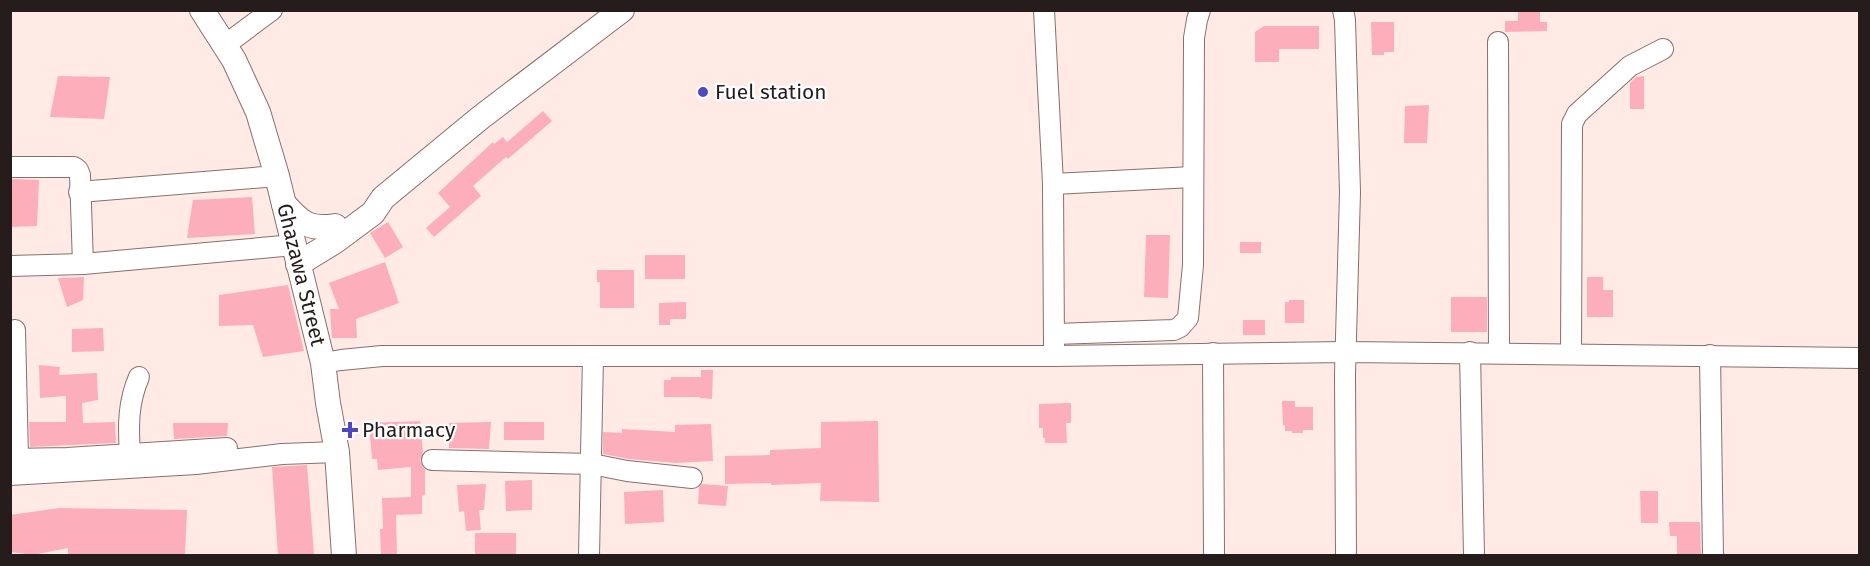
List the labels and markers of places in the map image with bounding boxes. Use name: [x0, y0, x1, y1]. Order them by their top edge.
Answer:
place label: Fuel station: [715, 79, 827, 105]
marker: Fuel station: [696, 85, 710, 99]
place label: Pharmacy: [362, 417, 456, 443]
marker: Pharmacy: [343, 423, 357, 437]

